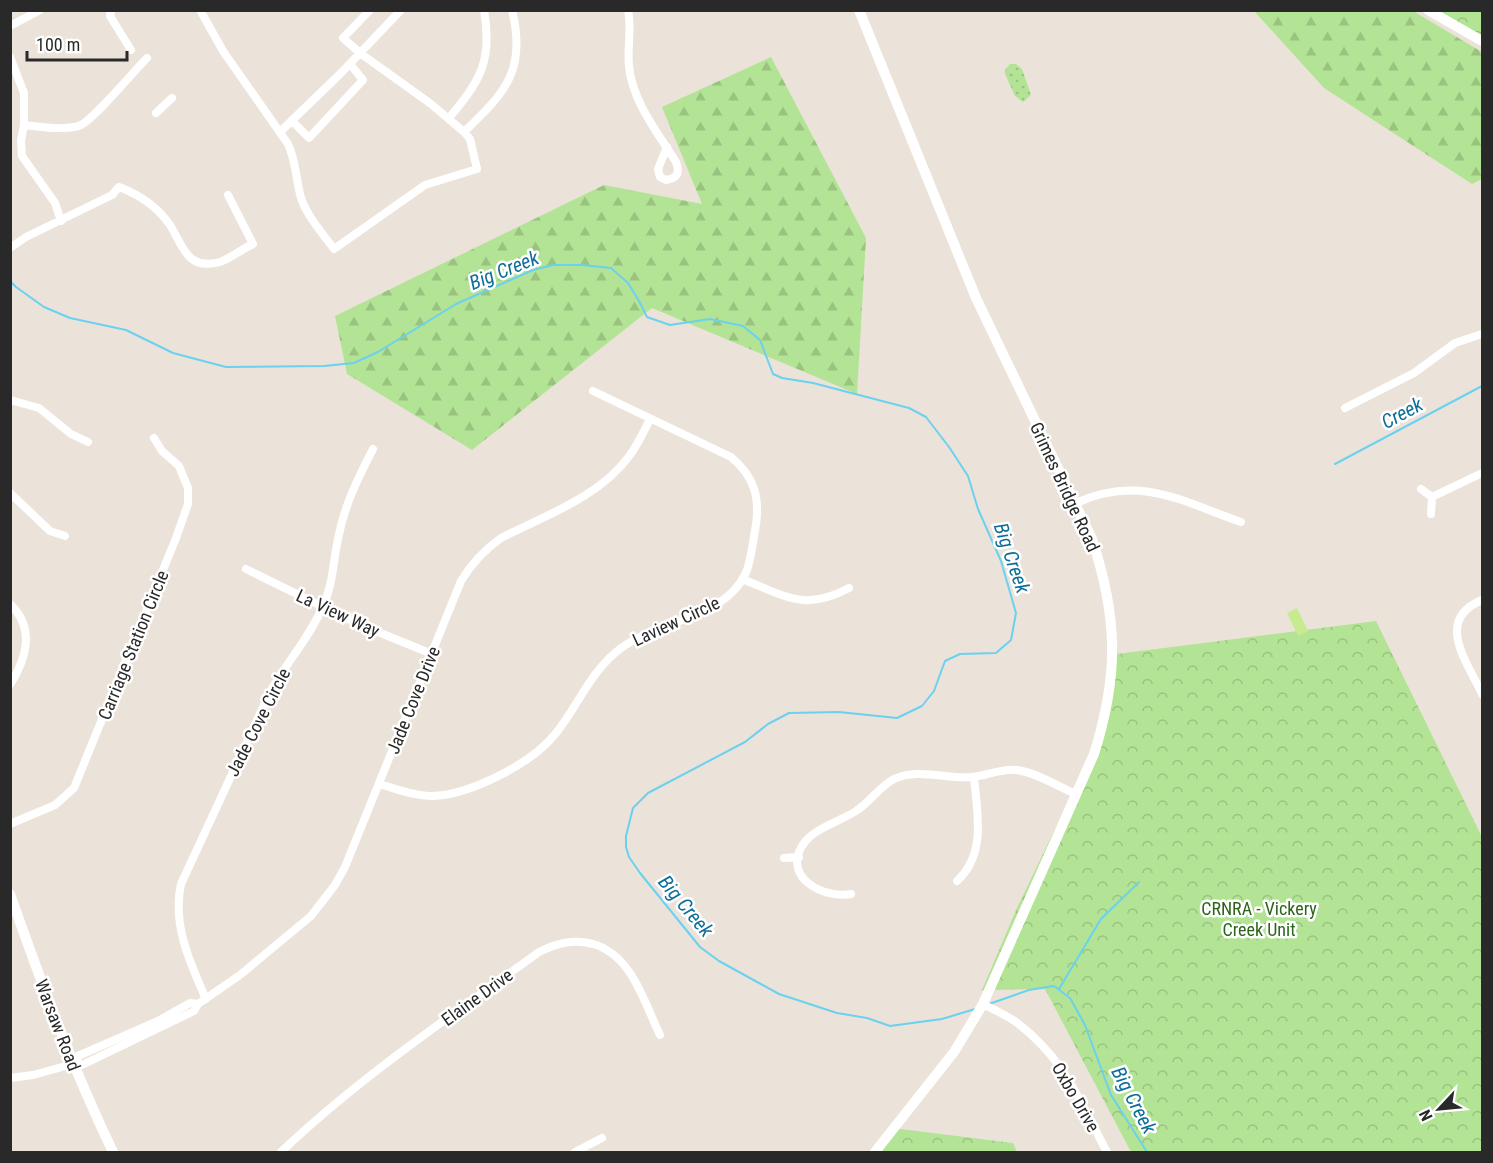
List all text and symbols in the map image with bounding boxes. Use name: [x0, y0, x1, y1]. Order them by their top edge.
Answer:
scale bar: [27, 24, 128, 62]
text: 100 m: [36, 34, 80, 55]
water label: Big Creek: [466, 245, 543, 295]
water label: Creek: [1377, 392, 1428, 434]
street label: Grimes Bridge Road: [1026, 419, 1104, 555]
water label: Big Creek: [989, 520, 1036, 598]
street label: Carriage Station Circle: [93, 567, 173, 723]
street label: La View Way: [293, 585, 383, 642]
street label: Laview Circle: [629, 592, 723, 650]
street label: Jade Cove Drive: [382, 643, 444, 757]
street label: Jade Cove Circle: [222, 664, 294, 780]
water label: Big Creek: [653, 870, 719, 943]
park label: CRNRA - Vickery Creek Unit: [1201, 898, 1317, 940]
street label: Elaine Drive: [437, 964, 517, 1030]
street label: Warsaw Road: [31, 976, 85, 1074]
street label: Oxbo Drive: [1048, 1059, 1104, 1135]
water label: Big Creek: [1106, 1062, 1162, 1139]
north arrow: [1409, 1079, 1469, 1139]
text: N: [1415, 1107, 1437, 1124]

